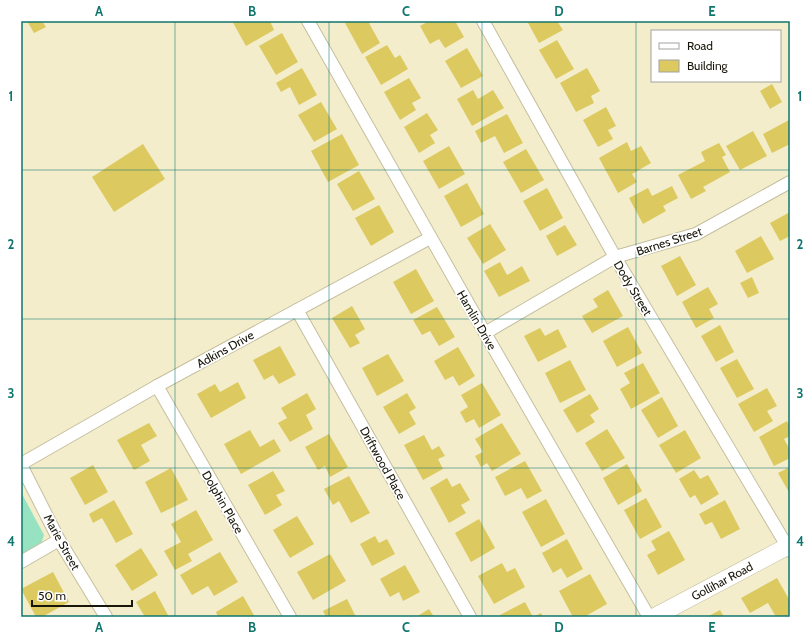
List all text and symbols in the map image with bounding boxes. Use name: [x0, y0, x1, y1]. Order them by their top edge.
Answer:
text: A: [95, 3, 104, 19]
text: B: [248, 3, 256, 19]
text: C: [402, 3, 410, 19]
text: D: [554, 3, 564, 19]
text: E: [708, 3, 716, 19]
legend: [651, 30, 781, 82]
text: Road: [687, 38, 713, 53]
text: Building: [687, 58, 729, 73]
text: 1: [9, 88, 13, 104]
text: 1: [798, 88, 802, 104]
street label: Barnes Street: [634, 223, 704, 259]
text: 2: [8, 236, 15, 252]
text: 2: [797, 236, 804, 252]
street label: Dody Street: [611, 258, 655, 318]
street label: Hamlin Drive: [454, 288, 500, 352]
street label: Adkins Drive: [194, 327, 256, 371]
text: 3: [7, 385, 15, 401]
text: 3: [796, 385, 804, 401]
street label: Driftwood Place: [357, 424, 409, 502]
street label: Dolphin Place: [199, 468, 247, 536]
street label: Marie Street: [41, 511, 83, 573]
text: 4: [7, 533, 15, 549]
text: 4: [796, 533, 804, 549]
street label: Gollihar Road: [689, 559, 755, 603]
scale bar: [32, 582, 132, 608]
text: 50 m: [38, 588, 66, 603]
text: A: [95, 619, 104, 635]
text: B: [248, 619, 256, 635]
text: C: [402, 619, 410, 635]
text: D: [554, 619, 564, 635]
text: E: [708, 619, 716, 635]

